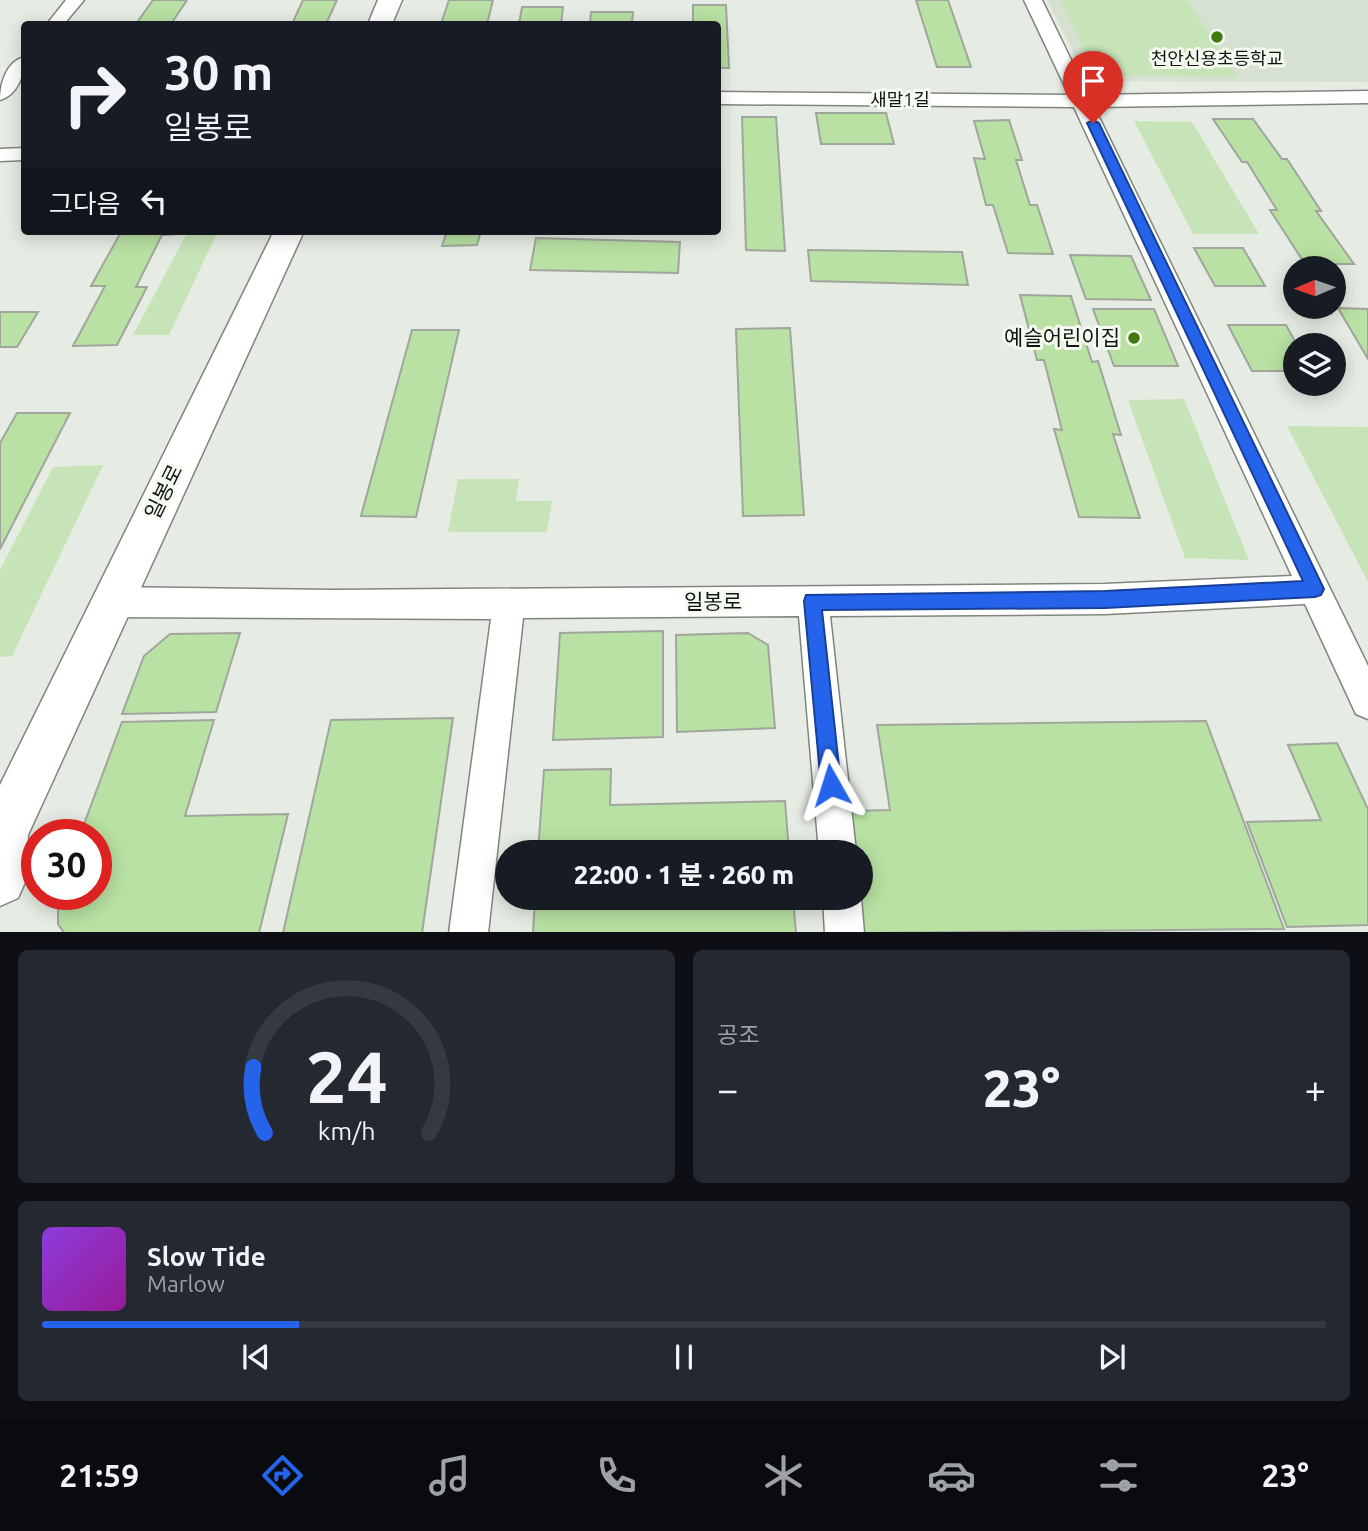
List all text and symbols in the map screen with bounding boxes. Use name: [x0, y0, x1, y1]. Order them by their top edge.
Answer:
marker: 천안신용초등학교: [1209, 29, 1225, 45]
text: 30 m: [164, 44, 273, 99]
place label: 천안신용초등학교: [1151, 48, 1283, 68]
icon: right: [49, 49, 140, 140]
pin: [1063, 51, 1123, 123]
icon: arrive: [1074, 62, 1112, 100]
street label: 새말1길: [870, 89, 930, 109]
text: 일봉로: [164, 109, 252, 145]
icon: left: [135, 182, 173, 220]
text: 그다음: [49, 189, 121, 218]
north arrow: [1283, 256, 1346, 318]
map controls: [1283, 256, 1346, 396]
place label: 예슬어린이집: [1004, 325, 1120, 349]
marker: 예슬어린이집: [1126, 330, 1142, 346]
button: layers: [1283, 333, 1346, 396]
street label: 일봉로: [140, 460, 187, 523]
street label: 일봉로: [684, 589, 742, 613]
position arrow: [794, 748, 868, 822]
speed limit sign: 30: [21, 819, 112, 910]
text: 22:00 · 1 분 · 260 m: [574, 860, 794, 889]
text: 공조: [717, 1022, 759, 1047]
text: 24: [305, 1035, 388, 1117]
text: 23°: [983, 1059, 1060, 1117]
text: −: [717, 1068, 738, 1110]
text: +: [1305, 1068, 1326, 1110]
text: km/h: [318, 1116, 375, 1144]
text: Slow Tide: [147, 1242, 266, 1271]
text: Marlow: [147, 1271, 225, 1296]
icon: previous: [237, 1338, 275, 1376]
icon: pause: [665, 1338, 703, 1376]
icon: next: [1093, 1338, 1131, 1376]
icon: directions: [258, 1451, 307, 1500]
icon: music: [425, 1451, 474, 1500]
icon: phone: [592, 1451, 641, 1500]
icon: climate: [759, 1451, 808, 1500]
icon: car: [927, 1451, 976, 1500]
icon: filters: [1094, 1451, 1143, 1500]
text: 21:59: [59, 1457, 139, 1493]
text: 23°: [1261, 1457, 1309, 1493]

